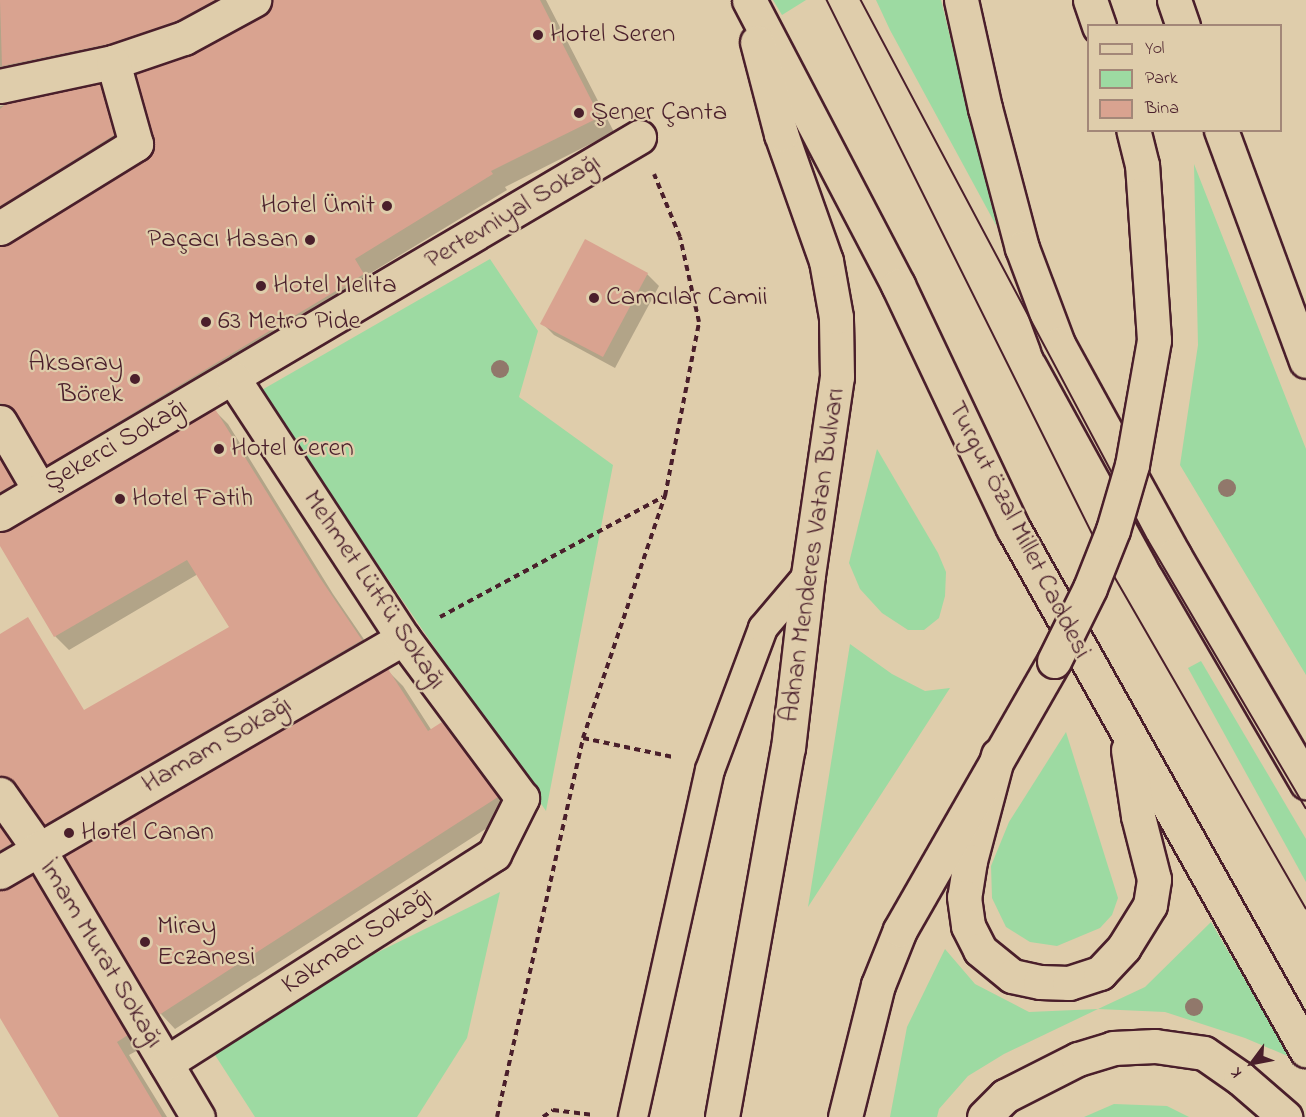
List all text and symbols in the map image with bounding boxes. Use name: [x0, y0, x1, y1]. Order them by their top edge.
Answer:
place label: Hotel Seren: [550, 19, 675, 51]
legend: [1087, 24, 1282, 132]
marker: Hotel Seren: [531, 28, 545, 42]
text: Yol: [1145, 36, 1165, 62]
text: Park: [1145, 66, 1178, 92]
text: Bina: [1145, 96, 1179, 122]
place label: Şener Çanta: [591, 97, 727, 129]
marker: Şener Çanta: [572, 106, 586, 120]
street label: Pertevniyal Sokağı: [419, 147, 607, 277]
place label: Hotel Ümit: [261, 190, 375, 222]
marker: Hotel Ümit: [380, 199, 394, 213]
place label: Paçacı Hasan: [147, 224, 298, 256]
marker: Paçacı Hasan: [303, 233, 317, 247]
place label: Hotel Melita: [273, 270, 397, 302]
marker: Hotel Melita: [254, 279, 268, 293]
place label: Camcılar Camii: [606, 282, 768, 314]
marker: Camcılar Camii: [587, 291, 601, 305]
place label: 63 Metro Pide: [218, 306, 361, 338]
marker: 63 Metro Pide: [199, 315, 213, 329]
place label: Aksaray Börek: [28, 347, 123, 410]
marker: Aksaray Börek: [128, 372, 142, 386]
street label: Adnan Menderes Vatan Bulvarı: [774, 386, 852, 724]
street label: Şekerci Sokağı: [39, 391, 193, 499]
street label: Turgut Özal Millet Caddesi: [940, 396, 1098, 664]
place label: Hotel Ceren: [231, 433, 354, 465]
marker: Hotel Ceren: [212, 442, 226, 456]
place label: Hotel Fatih: [132, 483, 253, 515]
street label: Mehmet Lütfü Sokağı: [295, 484, 453, 696]
marker: Hotel Fatih: [113, 492, 127, 506]
street label: Hamam Sokağı: [136, 689, 298, 801]
place label: Hotel Canan: [81, 817, 214, 849]
marker: Hotel Canan: [62, 826, 76, 840]
street label: İmam Murat Sokağı: [32, 854, 170, 1054]
street label: Kakmacı Sokağı: [276, 880, 438, 1002]
place label: Miray Eczanesi: [157, 910, 255, 973]
marker: Miray Eczanesi: [138, 935, 152, 949]
north arrow: [1222, 1033, 1282, 1093]
text: K: [1225, 1063, 1249, 1082]

